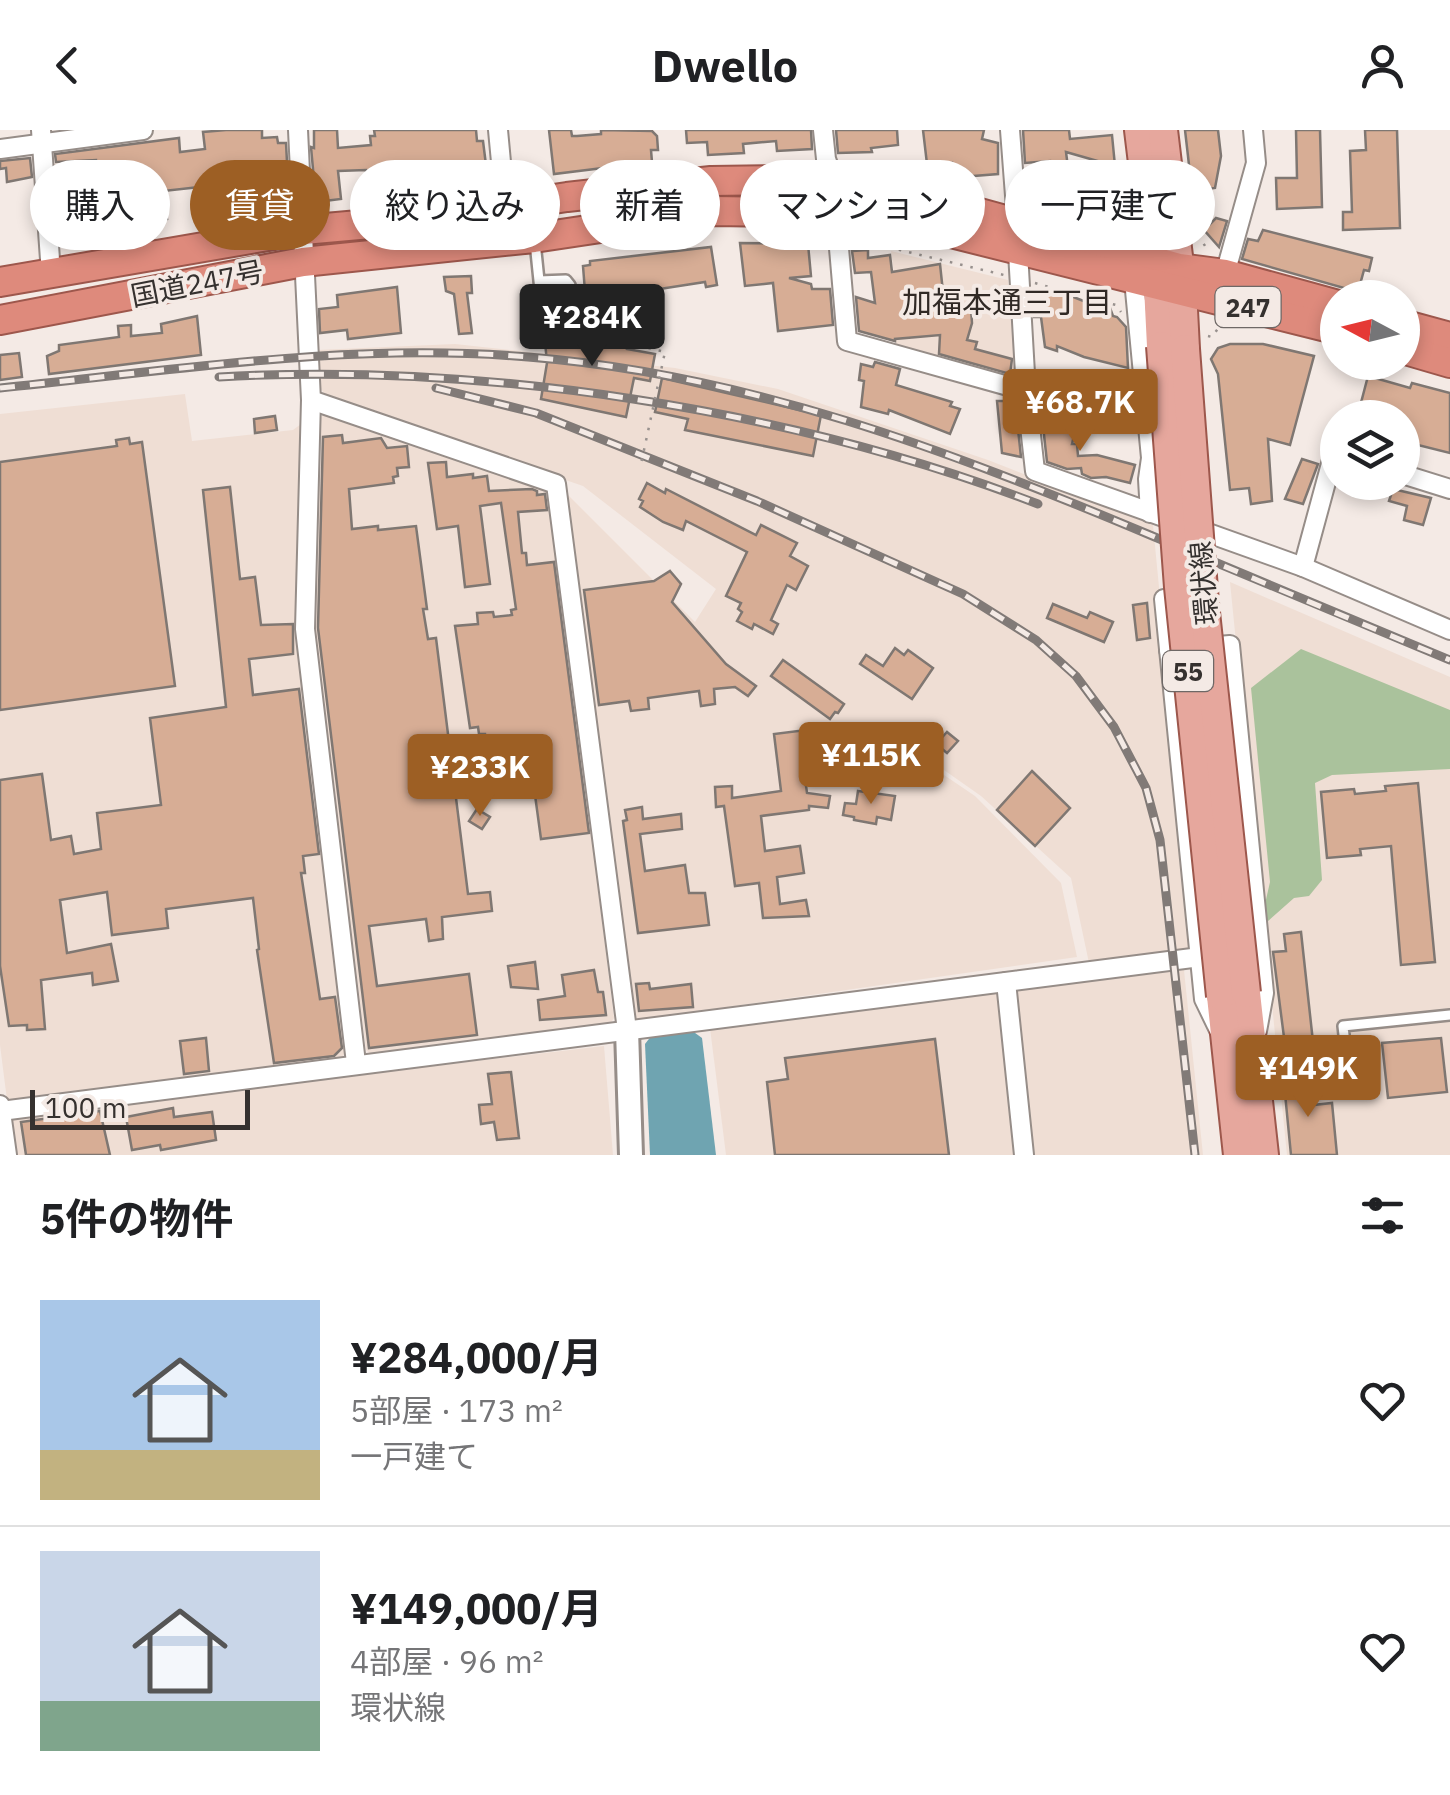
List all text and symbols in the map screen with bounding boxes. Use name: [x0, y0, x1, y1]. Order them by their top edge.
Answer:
text: Dwello: [652, 36, 798, 94]
icon: back: [40, 38, 95, 93]
icon: person: [1355, 38, 1410, 93]
chip: 購入: [30, 160, 170, 250]
chip: 賃貸: [190, 160, 330, 250]
chip: 絞り込み: [350, 160, 560, 250]
chip: 新着: [580, 160, 720, 250]
chip: マンション: [740, 160, 985, 250]
chip: 一戸建て: [1005, 160, 1215, 250]
street label: 国道247号: [128, 252, 266, 314]
north arrow: [1320, 280, 1420, 380]
map controls: [1320, 280, 1420, 500]
district label: 加福本通三丁目: [902, 282, 1112, 321]
pin: ¥284K: [522, 284, 662, 369]
road number: 247: [1216, 287, 1280, 327]
text: ¥284K: [542, 295, 642, 337]
pin: ¥68.7K: [999, 369, 1161, 454]
text: ¥68.7K: [1025, 380, 1135, 422]
button: layers: [1320, 400, 1420, 500]
street label: 環状線: [1181, 540, 1225, 626]
road number: 55: [1163, 651, 1213, 691]
pin: ¥115K: [801, 722, 941, 807]
text: ¥115K: [821, 733, 921, 775]
pin: ¥233K: [410, 734, 550, 819]
text: ¥233K: [430, 745, 530, 787]
pin: ¥149K: [1238, 1035, 1378, 1120]
text: ¥149K: [1258, 1046, 1358, 1088]
scale bar: [30, 1085, 250, 1130]
text: 100 m: [45, 1089, 126, 1126]
icon: filters: [1355, 1188, 1410, 1243]
text: 5件の物件: [40, 1191, 233, 1246]
text: ¥284,000/月: [350, 1330, 603, 1385]
icon: home: [120, 1340, 240, 1460]
icon: heart: [1355, 1373, 1410, 1428]
text: 5部屋 · 173 m²: [350, 1389, 563, 1431]
text: 一戸建て: [350, 1435, 478, 1477]
text: ¥149,000/月: [350, 1581, 603, 1636]
icon: home: [120, 1591, 240, 1711]
icon: heart: [1355, 1624, 1410, 1679]
text: 4部屋 · 96 m²: [350, 1640, 544, 1682]
text: 環状線: [350, 1686, 446, 1728]

